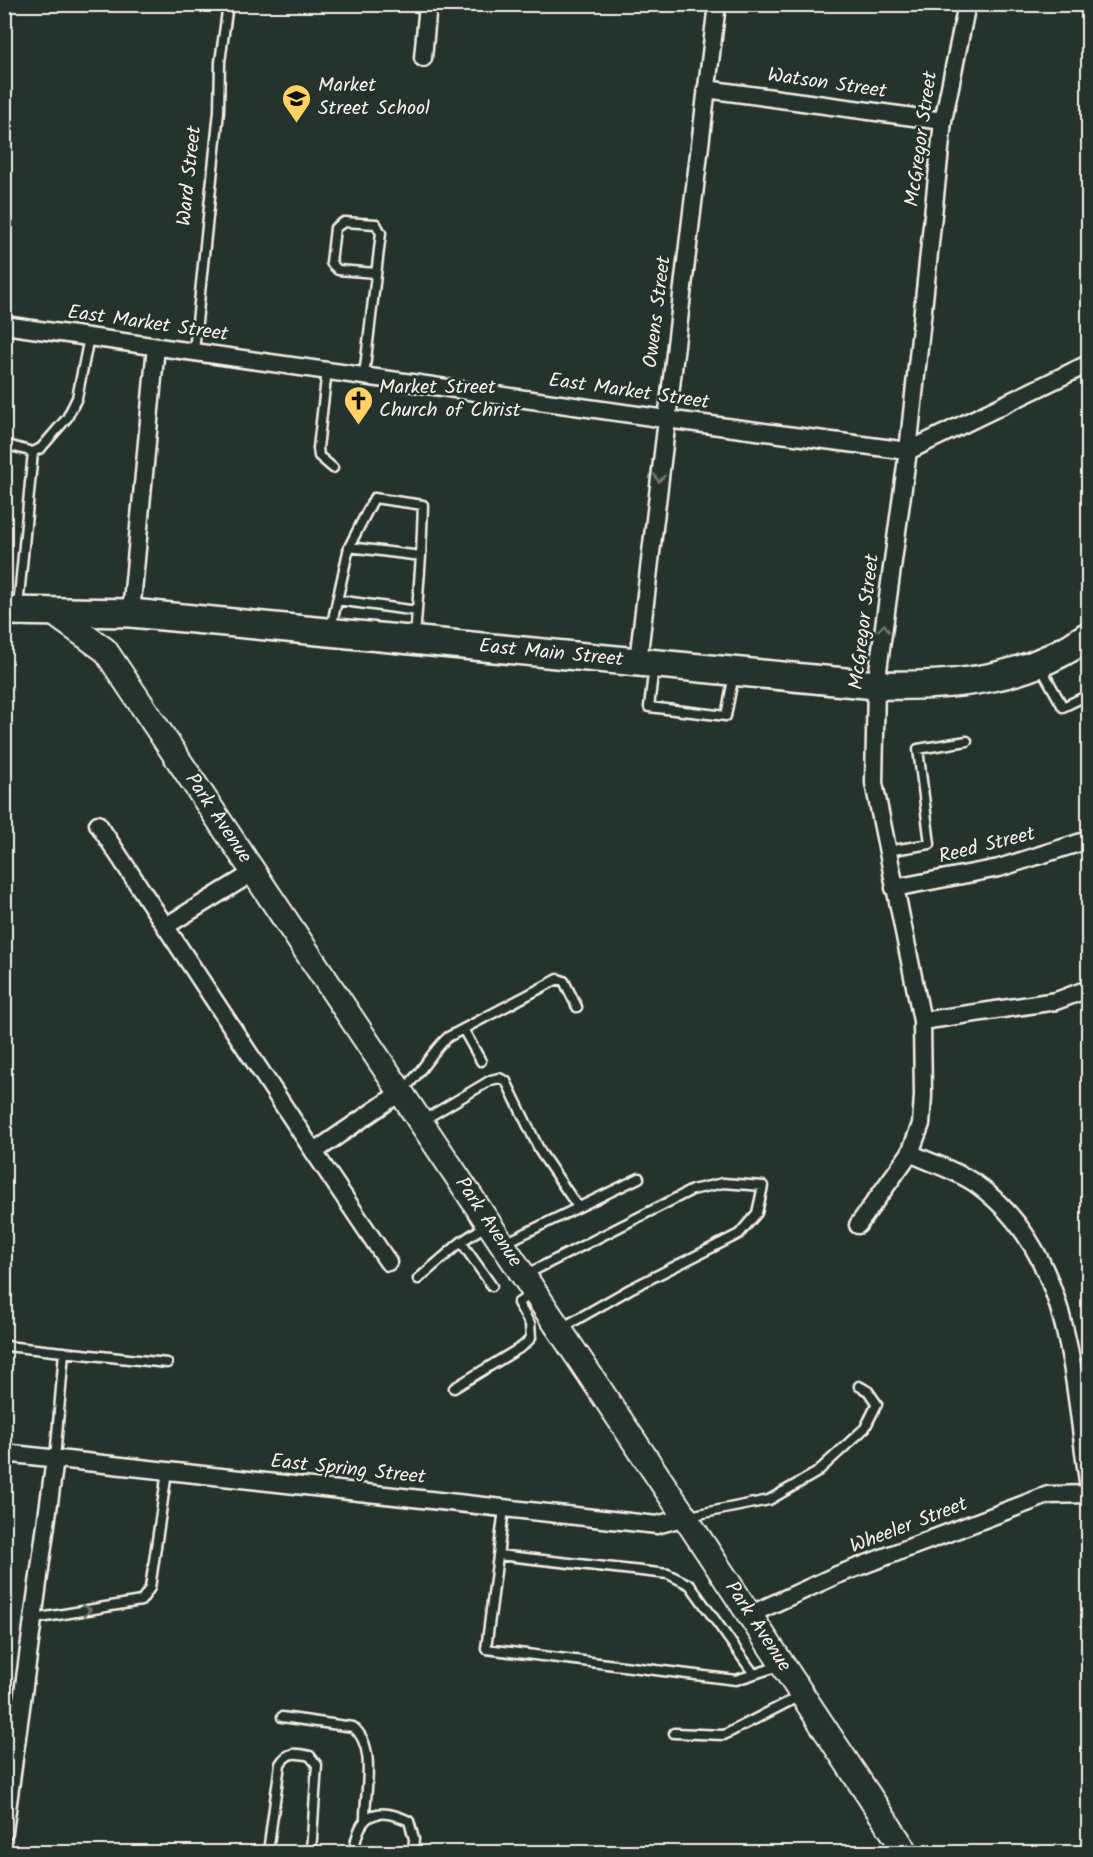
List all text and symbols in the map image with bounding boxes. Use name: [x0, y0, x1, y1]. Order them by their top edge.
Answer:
street label: Watson Street: [765, 60, 889, 108]
street label: McGregor Street: [897, 69, 947, 209]
place label: Market Street School: [318, 70, 430, 125]
school or university icon: Market Street School: [281, 82, 313, 124]
street label: Ward Street: [169, 124, 211, 228]
street label: Owens Street: [635, 254, 681, 370]
street label: East Market Street: [66, 297, 231, 351]
street label: East Market Street: [547, 365, 712, 419]
place label: Market Street Church of Christ: [379, 372, 521, 427]
church icon: Market Street Church of Christ: [342, 384, 374, 426]
one-way arrow: [653, 473, 666, 482]
street label: McGregor Street: [841, 552, 889, 692]
one-way arrow: [877, 623, 890, 632]
street label: East Main Street: [477, 631, 625, 677]
street label: Park Avenue: [176, 767, 260, 870]
street label: Reed Street: [935, 819, 1039, 873]
street label: Park Avenue: [446, 1171, 530, 1274]
street label: East Spring Street: [269, 1446, 427, 1494]
street label: Wheeler Street: [846, 1489, 973, 1563]
street label: Park Avenue: [716, 1575, 799, 1679]
one-way arrow: [82, 1604, 92, 1617]

